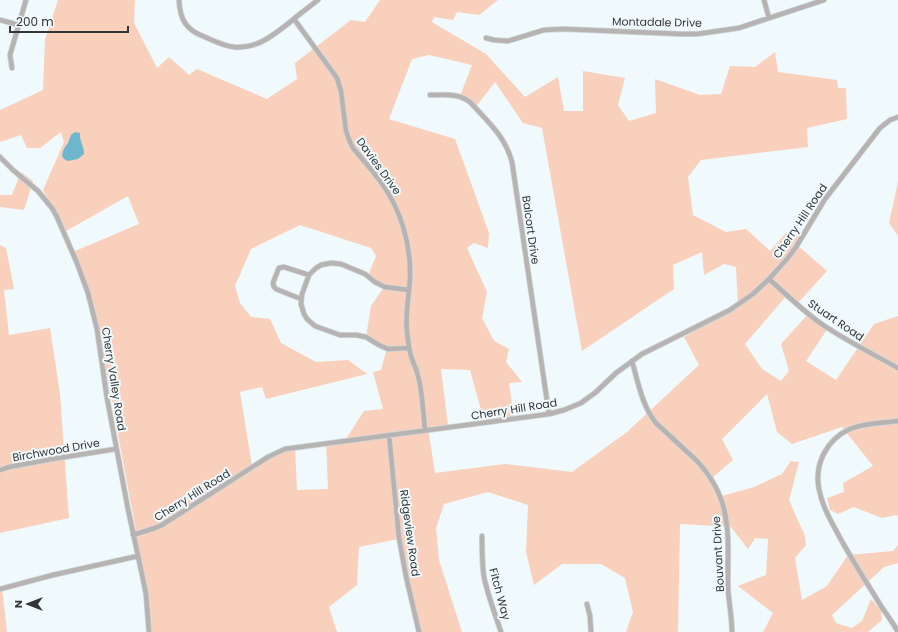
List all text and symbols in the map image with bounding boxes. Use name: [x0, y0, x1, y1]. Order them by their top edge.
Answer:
scale bar: [10, 8, 128, 34]
text: 200 m: [16, 13, 54, 30]
street label: Montadale Drive: [612, 13, 702, 31]
street label: Davies Drive: [353, 134, 405, 198]
street label: Cherry Hill Road: [769, 180, 831, 262]
street label: Balcort Drive: [518, 195, 544, 266]
street label: Stuart Road: [805, 295, 867, 345]
street label: Cherry Valley Road: [98, 326, 130, 432]
street label: Cherry Hill Road: [470, 394, 558, 424]
street label: Birchwood Drive: [11, 434, 101, 466]
street label: Cherry Hill Road: [151, 465, 233, 525]
street label: Ridgeview Road: [396, 489, 424, 577]
street label: Bouvant Drive: [708, 515, 728, 592]
street label: Fitch Way: [485, 566, 515, 623]
north arrow: [8, 584, 48, 624]
text: N: [10, 600, 26, 608]

